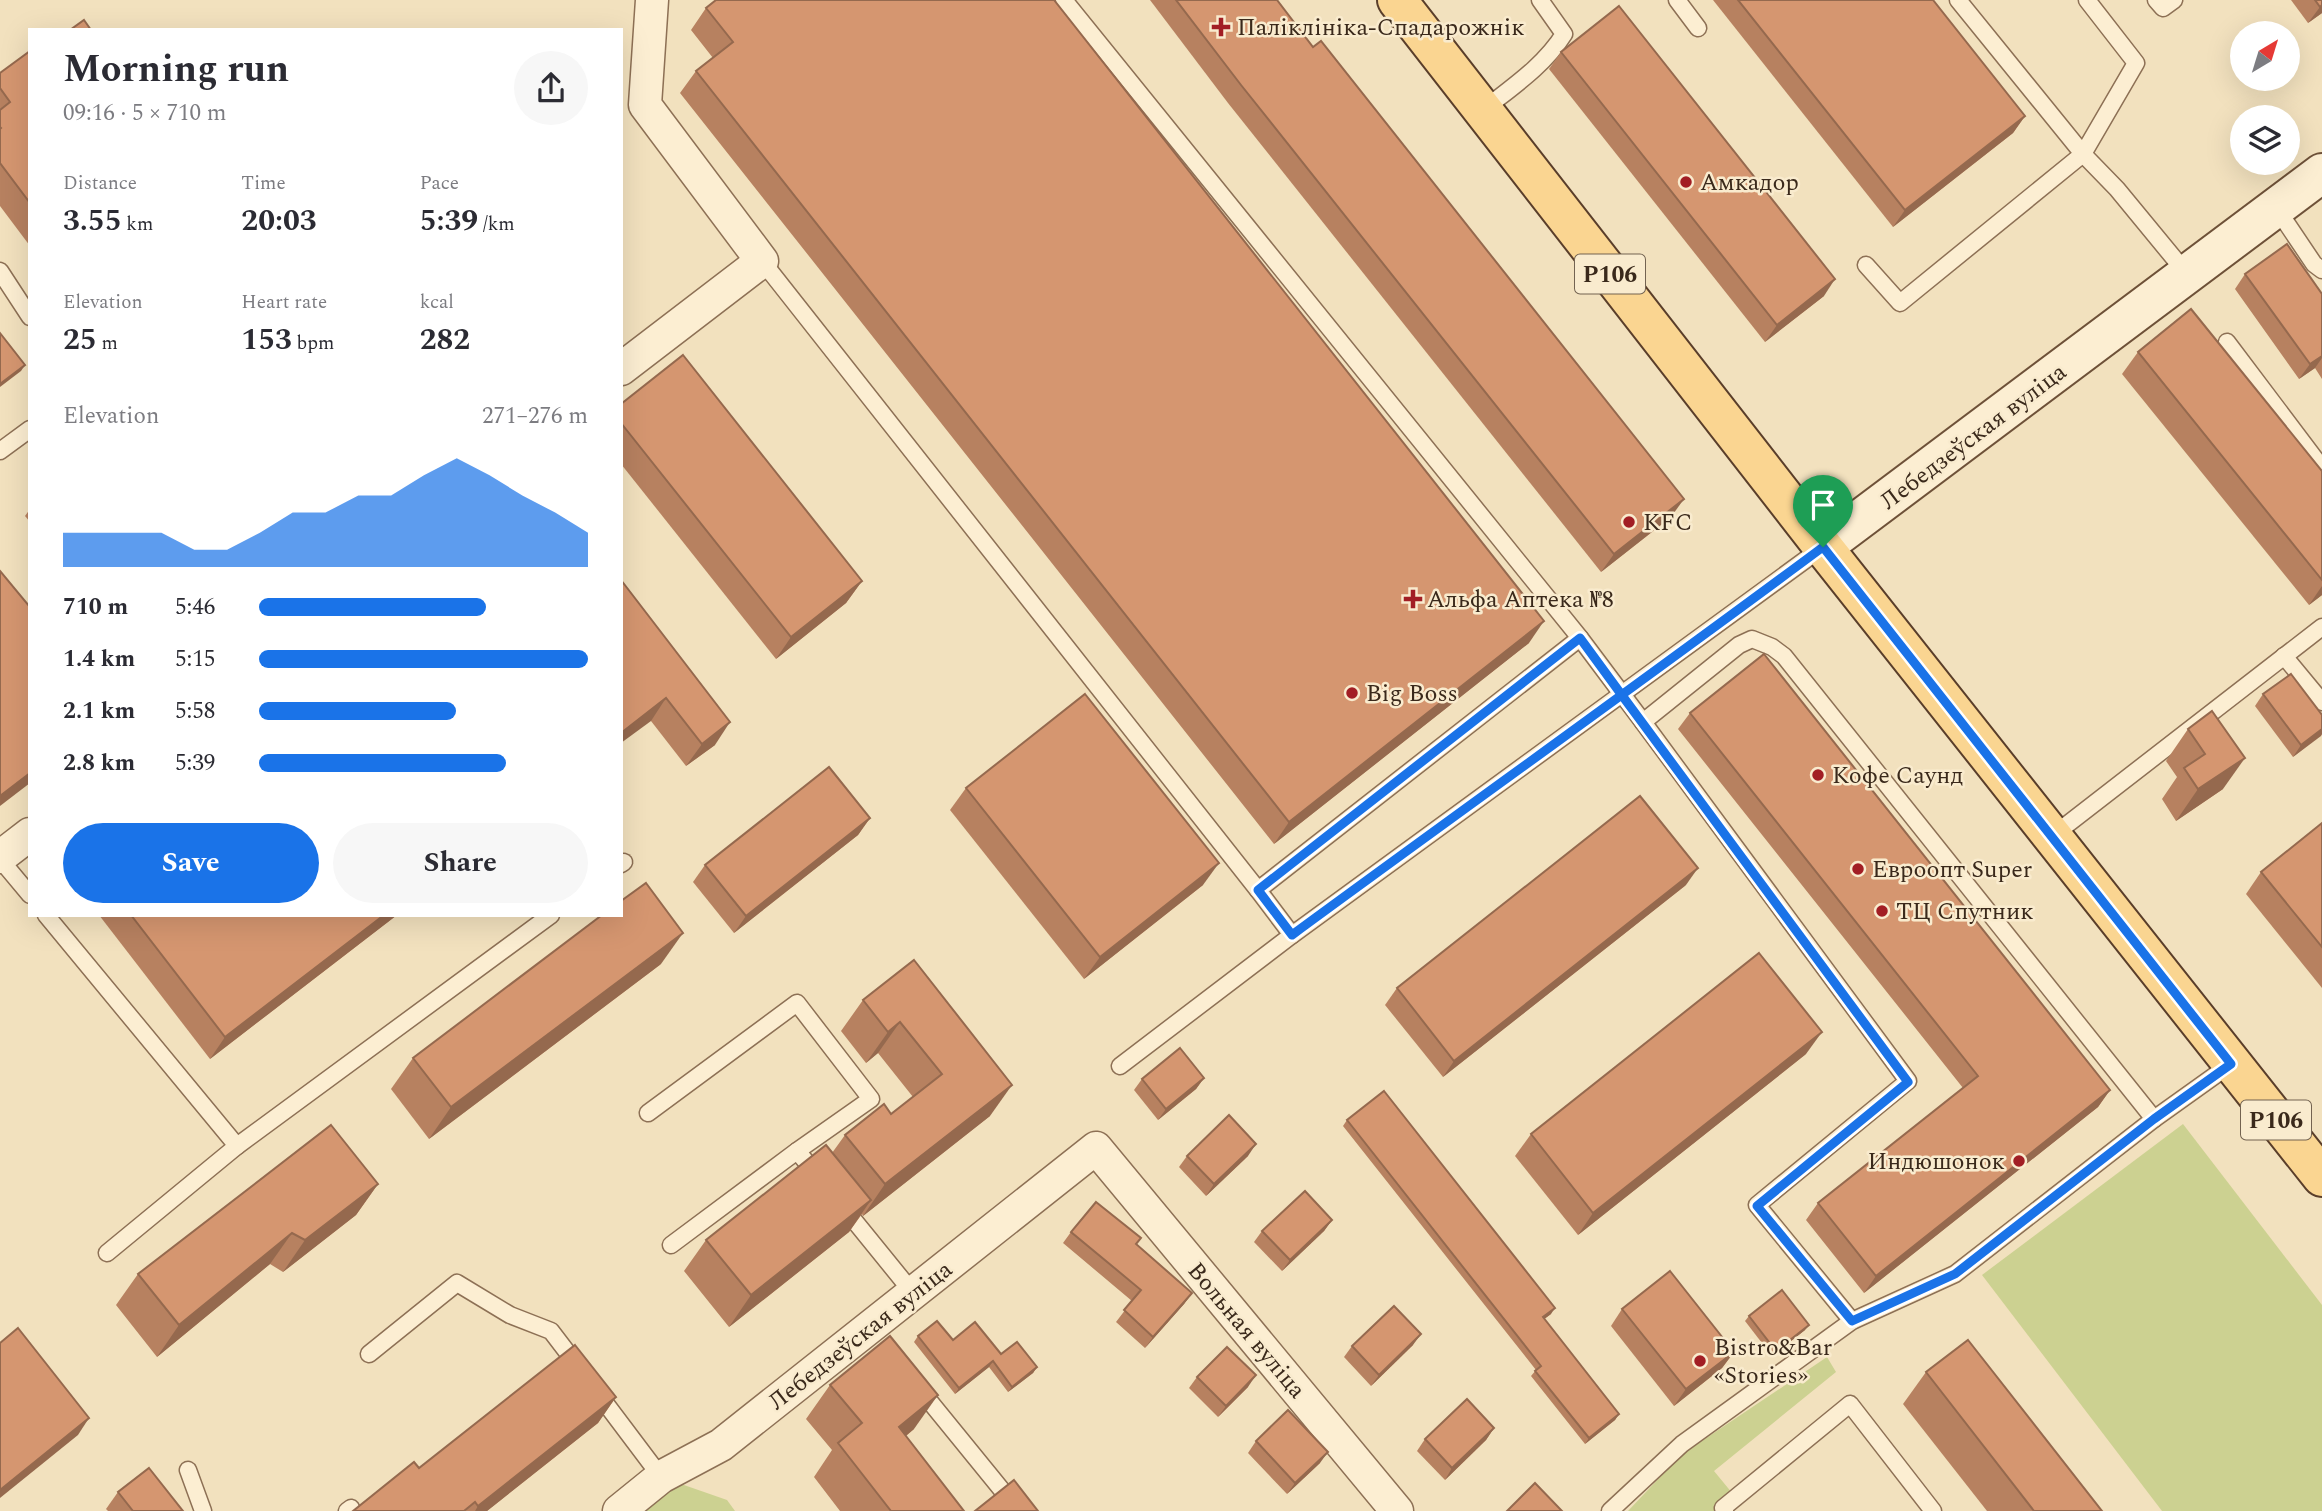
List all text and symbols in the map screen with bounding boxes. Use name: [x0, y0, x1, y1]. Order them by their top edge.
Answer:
place label: Паліклініка-Спадарожнік: [1237, 10, 1525, 46]
marker: Паліклініка-Спадарожнік: [1211, 17, 1231, 37]
north arrow: [2230, 21, 2300, 91]
map controls: [2230, 21, 2300, 175]
text: Morning run: [63, 41, 289, 99]
button: share: [514, 51, 588, 125]
text: 09:16 · 5 × 710 m: [63, 96, 227, 131]
button: layers: [2230, 105, 2300, 175]
place label: Амкадор: [1700, 165, 1799, 201]
text: Distance: [63, 169, 137, 198]
text: Time: [241, 169, 286, 198]
text: Pace: [420, 169, 459, 198]
marker: Амкадор: [1678, 174, 1694, 190]
text: 3.55: [63, 198, 122, 244]
text: 20:03: [241, 198, 317, 244]
text: 5:39: [420, 198, 478, 244]
text: km: [122, 210, 153, 239]
text: /km: [478, 210, 515, 239]
road number: Р106: [1575, 255, 1645, 294]
text: Elevation: [63, 288, 143, 317]
text: Heart rate: [241, 288, 327, 317]
text: kcal: [420, 288, 454, 317]
text: 25: [63, 317, 97, 363]
text: 153: [241, 317, 292, 363]
text: 282: [420, 317, 470, 363]
text: m: [97, 329, 118, 358]
text: bpm: [292, 329, 334, 358]
street label: Лебедзеўская вуліца: [1873, 354, 2075, 519]
text: Elevation: [63, 399, 159, 434]
text: 271–276 m: [482, 399, 588, 434]
pin: [1793, 475, 1853, 547]
icon: arrive: [1804, 486, 1842, 524]
place label: KFC: [1643, 505, 1692, 541]
marker: KFC: [1621, 514, 1637, 530]
place label: Альфа Аптека №8: [1427, 582, 1614, 618]
text: 710 m: [63, 590, 128, 625]
text: 5:46: [175, 590, 215, 625]
marker: Альфа Аптека №8: [1405, 591, 1421, 607]
text: 1.4 km: [63, 642, 135, 677]
text: 5:15: [175, 642, 215, 677]
place label: Big Boss: [1366, 676, 1458, 712]
marker: Big Boss: [1344, 685, 1360, 701]
text: 2.1 km: [63, 694, 135, 729]
text: 5:58: [175, 694, 215, 729]
text: 2.8 km: [63, 746, 135, 781]
text: 5:39: [175, 746, 215, 781]
place label: Кофе Саунд: [1832, 758, 1963, 794]
marker: Кофе Саунд: [1810, 767, 1826, 783]
button: Save: [63, 823, 319, 903]
button: Share: [333, 823, 588, 903]
place label: Евроопт Super: [1872, 852, 2032, 888]
marker: Евроопт Super: [1850, 861, 1866, 877]
place label: ТЦ Спутник: [1896, 894, 2034, 930]
marker: ТЦ Спутник: [1874, 903, 1890, 919]
road number: Р106: [2241, 1100, 2311, 1140]
place label: Индюшонок: [1868, 1144, 2005, 1180]
marker: Индюшонок: [2011, 1153, 2027, 1169]
street label: Лебедзеўская вуліца: [761, 1252, 961, 1419]
street label: Вольная вуліца: [1178, 1254, 1314, 1407]
place label: Bistro&Bar «Stories»: [1714, 1330, 1832, 1394]
marker: Bistro&Bar «Stories»: [1692, 1353, 1708, 1369]

